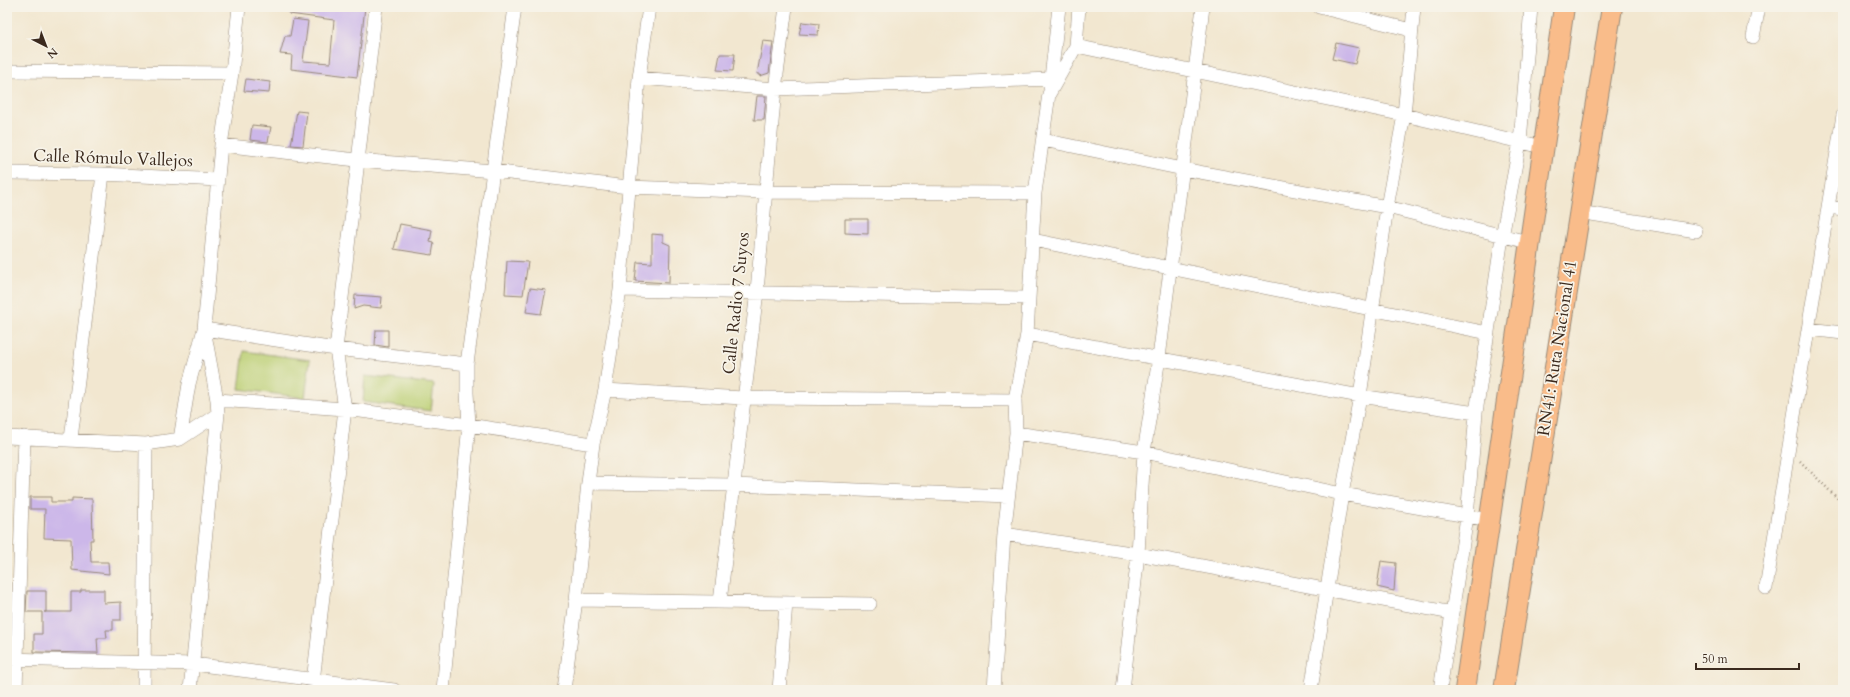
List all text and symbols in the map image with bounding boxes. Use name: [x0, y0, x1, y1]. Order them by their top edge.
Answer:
north arrow: [26, 26, 66, 66]
text: N: [43, 44, 61, 62]
street label: Calle Rómulo Vallejos: [33, 144, 194, 172]
street label: Calle Radio 7 Suyos: [717, 230, 755, 375]
street label: RN41: Ruta Nacional 41: [1532, 258, 1582, 438]
scale bar: [1696, 645, 1799, 671]
text: 50 m: [1702, 651, 1729, 667]

